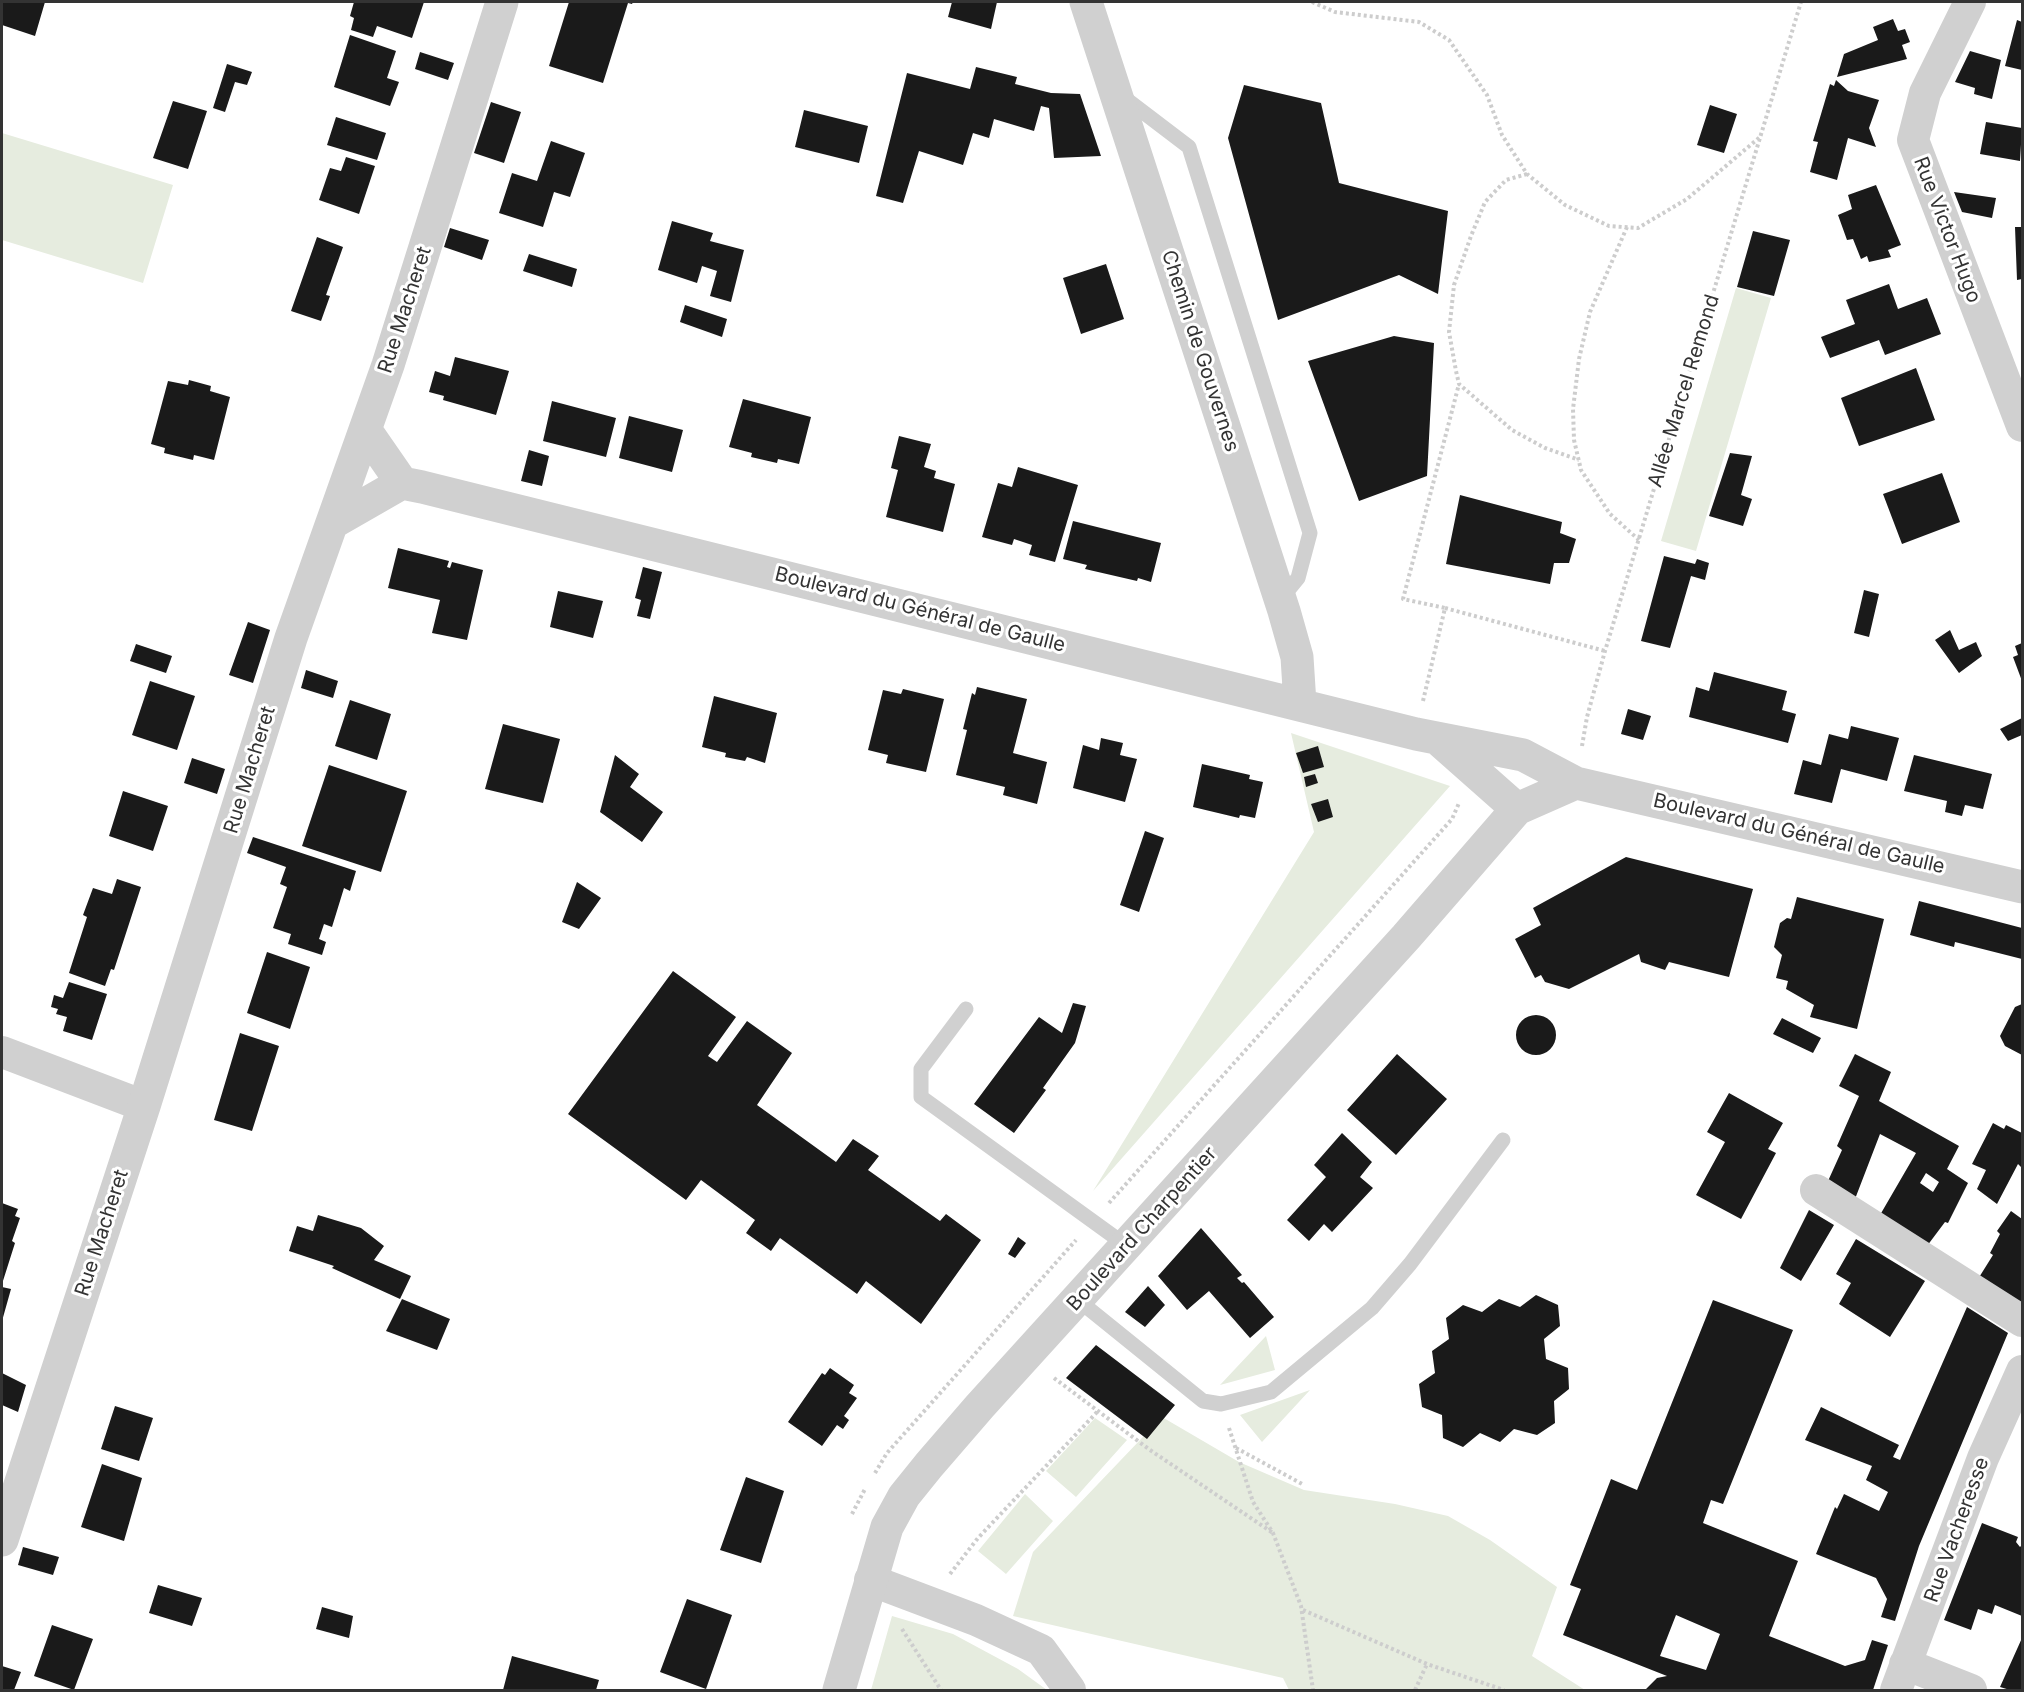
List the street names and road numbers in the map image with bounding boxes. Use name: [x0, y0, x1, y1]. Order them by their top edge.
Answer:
street label: Rue Victor Hugo: [1908, 154, 1986, 306]
street label: Rue Macheret: [373, 244, 437, 376]
street label: Chemin de Gouvernes: [1156, 247, 1244, 455]
street label: Allée Marcel Remond: [1643, 292, 1725, 490]
street label: Boulevard du Général de Gaulle: [772, 562, 1068, 658]
street label: Rue Macheret: [219, 704, 281, 836]
street label: Boulevard du Général de Gaulle: [1651, 789, 1947, 879]
street label: Boulevard Charpentier: [1062, 1142, 1222, 1316]
street label: Rue Macheret: [70, 1167, 134, 1299]
street label: Rue Vacheresse: [1920, 1454, 1994, 1606]

